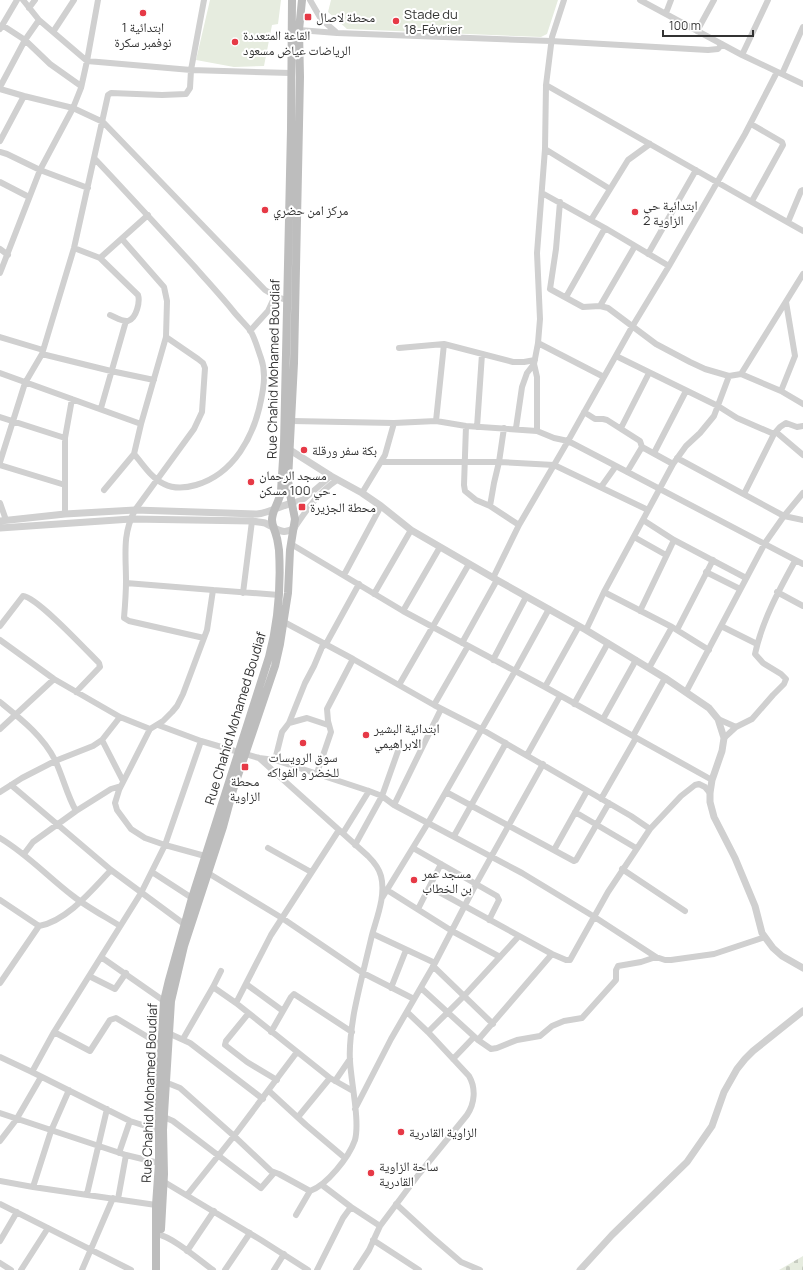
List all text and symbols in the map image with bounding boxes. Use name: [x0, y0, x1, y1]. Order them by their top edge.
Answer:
place label: Stade du 18-Février: [404, 5, 463, 38]
marker: ابتدائية 1 نوفمبر سكرة: [138, 8, 148, 18]
place label: محطة لاصال: [316, 8, 375, 26]
marker: محطة لاصال: [303, 12, 313, 22]
scale bar: [663, 12, 753, 38]
marker: Stade du 18-Février: [391, 16, 401, 26]
text: 100 m: [669, 17, 701, 34]
place label: ابتدائية 1 نوفمبر سكرة: [114, 18, 172, 51]
place label: القاعة المتعددة الرياضات عياض مسعود: [243, 26, 351, 59]
marker: القاعة المتعددة الرياضات عياض مسعود: [230, 37, 240, 47]
place label: ابتدائية حي الزاوية 2: [643, 196, 698, 229]
place label: مركز امن حضري: [273, 201, 348, 221]
marker: مركز امن حضري: [260, 205, 270, 215]
marker: ابتدائية حي الزاوية 2: [630, 207, 640, 217]
street label: Rue Chahid Mohamed Boudiaf: [262, 279, 284, 459]
place label: بكة سفر ورقلة: [312, 441, 377, 459]
marker: بكة سفر ورقلة: [299, 445, 309, 455]
place label: مسجد الرحمان ـ حي 100 مسكن: [259, 466, 336, 501]
marker: مسجد الرحمان ـ حي 100 مسكن: [246, 477, 256, 487]
place label: محطة الجزيرة: [310, 498, 376, 516]
marker: محطة الجزيرة: [297, 502, 307, 512]
street label: Rue Chahid Mohamed Boudiaf: [200, 629, 270, 807]
place label: ابتدائية البشير الابراهيمي: [373, 719, 440, 754]
marker: ابتدائية البشير الابراهيمي: [361, 730, 371, 740]
marker: سوق الرويسات للخضر و الفواكه: [298, 738, 308, 748]
place label: سوق الرويسات للخضر و الفواكه: [267, 748, 339, 781]
marker: محطة الزاوية: [240, 762, 250, 772]
place label: محطة الزاوية: [230, 772, 260, 805]
place label: مسجد عمر بن الخطاب: [421, 864, 472, 897]
marker: مسجد عمر بن الخطاب: [409, 875, 419, 885]
street label: Rue Chahid Mohamed Boudiaf: [137, 1002, 161, 1183]
place label: الزاوية القادرية: [409, 1123, 477, 1141]
marker: الزاوية القادرية: [396, 1127, 406, 1137]
place label: ساحة الزاوية القادرية: [379, 1157, 438, 1190]
marker: ساحة الزاوية القادرية: [366, 1168, 376, 1178]

